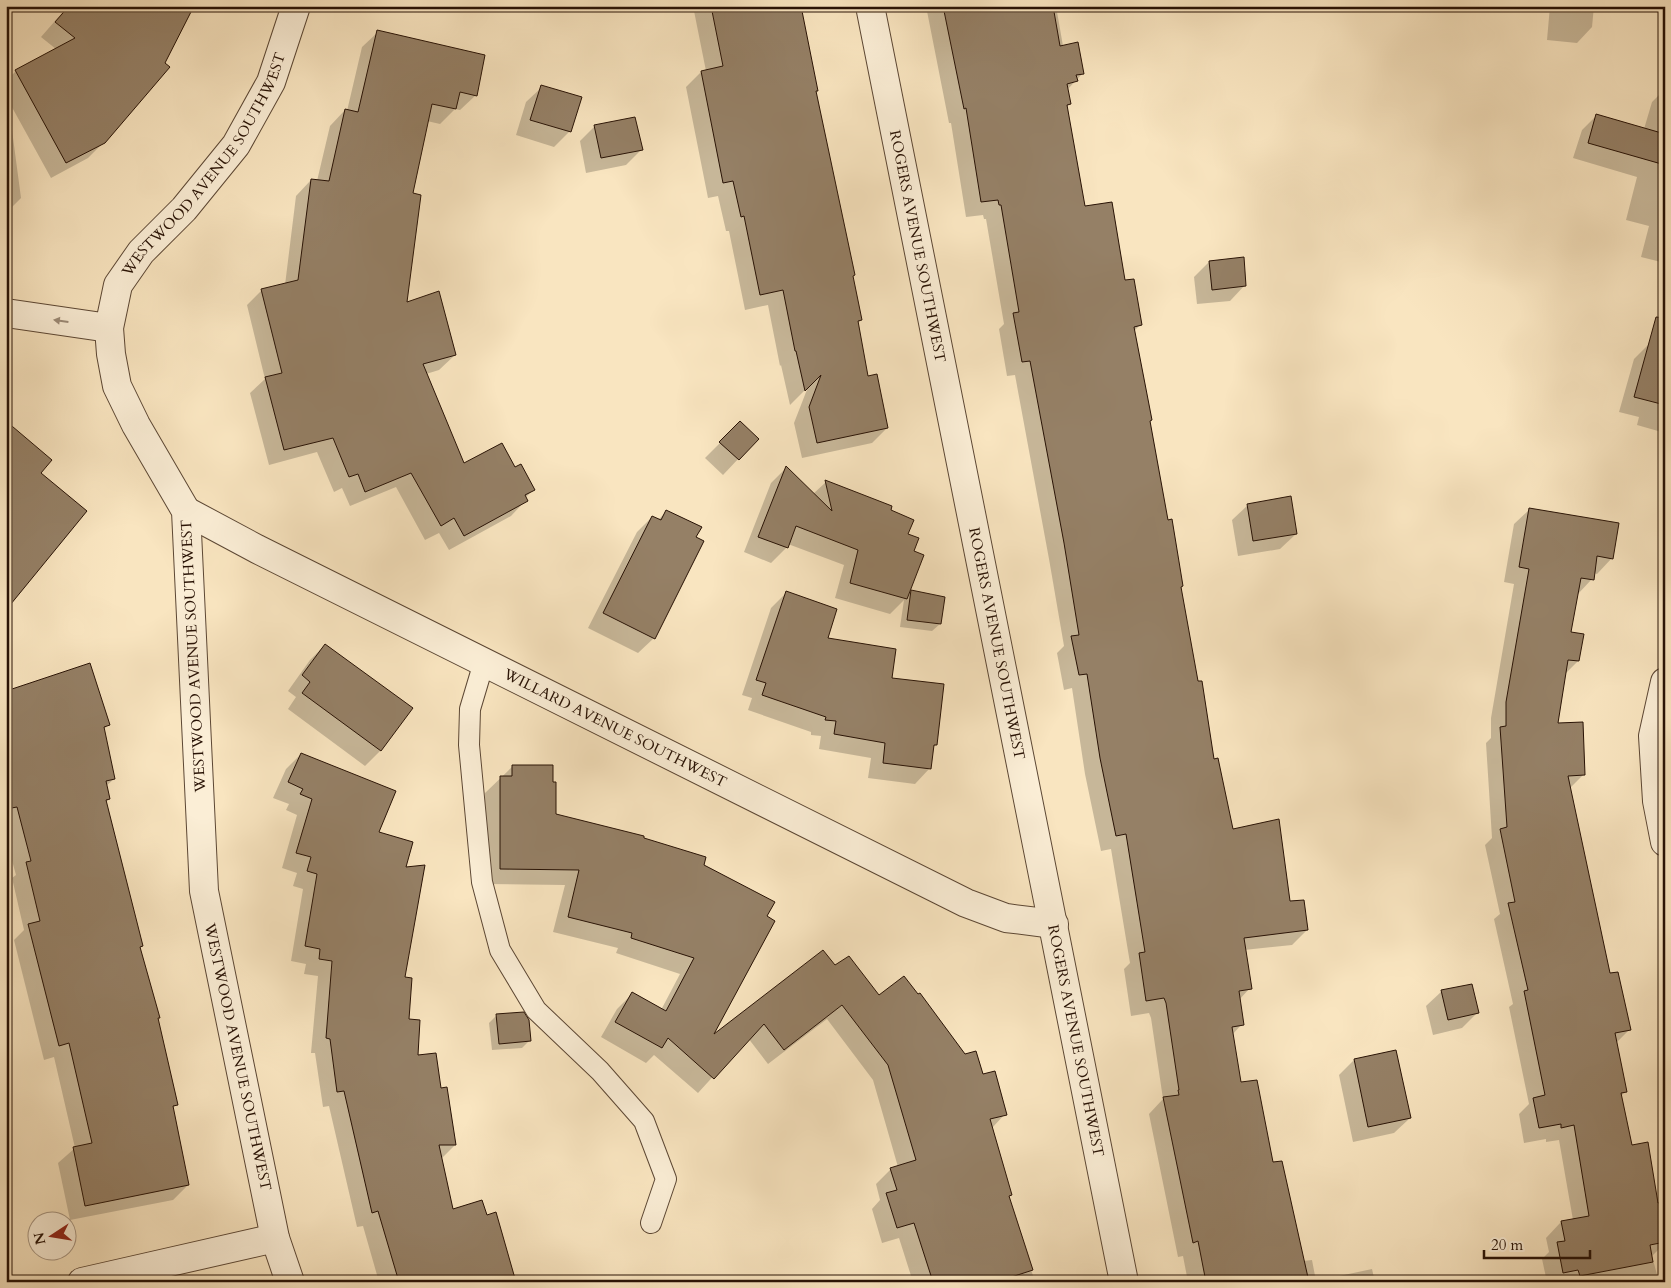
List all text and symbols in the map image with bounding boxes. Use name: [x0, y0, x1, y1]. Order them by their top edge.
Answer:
street label: WESTWOOD AVENUE SOUTHWEST: [117, 50, 290, 281]
street label: ROGERS AVENUE SOUTHWEST: [885, 128, 951, 364]
one-way arrow: [53, 317, 69, 325]
street label: WESTWOOD AVENUE SOUTHWEST: [176, 519, 210, 794]
street label: ROGERS AVENUE SOUTHWEST: [964, 526, 1030, 761]
street label: WILLARD AVENUE SOUTHWEST: [499, 663, 730, 792]
street label: WESTWOOD AVENUE SOUTHWEST: [200, 920, 276, 1193]
street label: ROGERS AVENUE SOUTHWEST: [1043, 923, 1109, 1159]
north arrow: [28, 1210, 78, 1260]
scale bar: [1484, 1228, 1590, 1260]
text: N: [29, 1231, 50, 1247]
text: 20 m: [1491, 1235, 1523, 1255]

